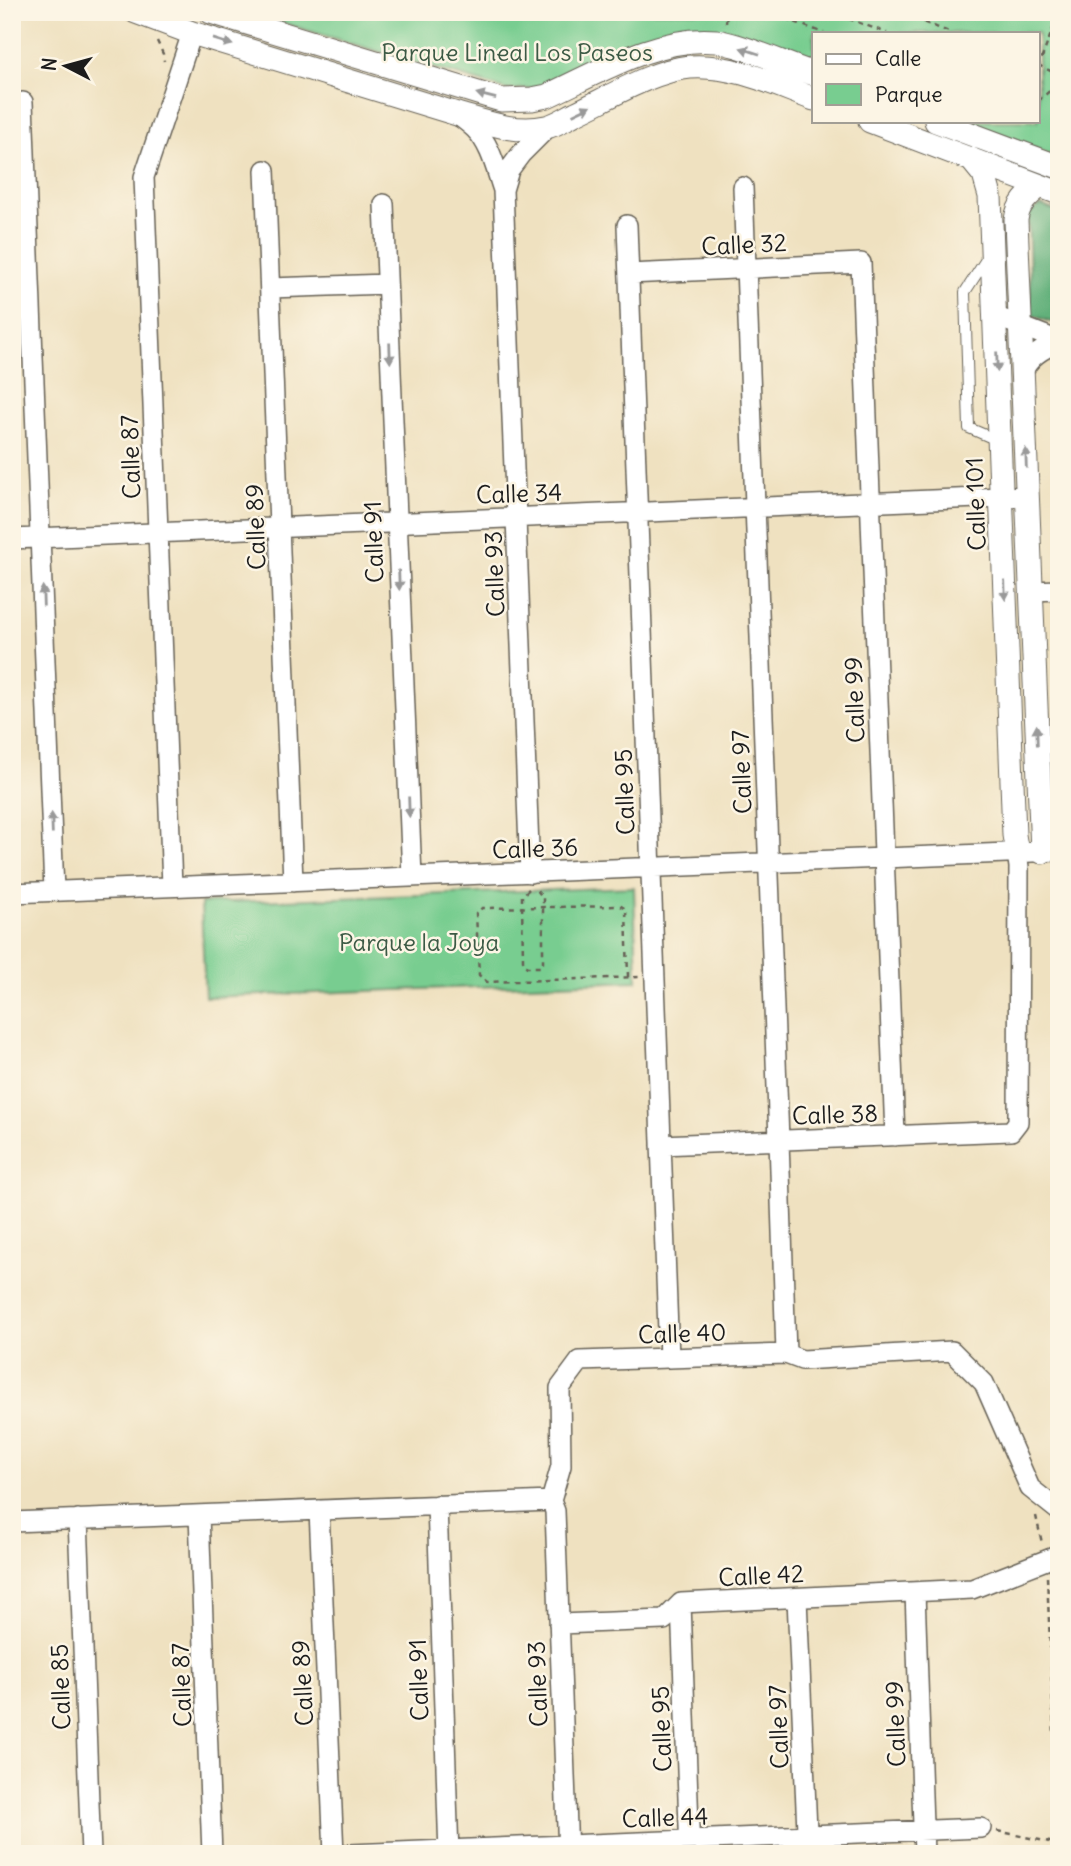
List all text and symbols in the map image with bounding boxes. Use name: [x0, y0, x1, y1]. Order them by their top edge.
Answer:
north arrow: [32, 32, 102, 102]
legend: [812, 32, 1040, 122]
park label: Parque Lineal Los Paseos: [381, 37, 653, 67]
one-way arrow: [213, 38, 234, 48]
one-way arrow: [739, 45, 760, 55]
text: Calle: [875, 45, 921, 72]
text: N: [36, 56, 62, 72]
text: Parque: [875, 81, 943, 108]
one-way arrow: [475, 90, 497, 101]
one-way arrow: [571, 105, 592, 116]
street label: Calle 32: [701, 227, 787, 261]
one-way arrow: [384, 342, 395, 364]
one-way arrow: [991, 351, 1002, 373]
street label: Calle 87: [114, 414, 146, 500]
one-way arrow: [1020, 447, 1031, 469]
street label: Calle 101: [958, 457, 992, 551]
street label: Calle 34: [475, 477, 563, 509]
street label: Calle 89: [239, 483, 271, 571]
street label: Calle 91: [357, 500, 389, 584]
street label: Calle 93: [478, 530, 510, 618]
one-way arrow: [394, 569, 405, 591]
one-way arrow: [999, 579, 1010, 601]
one-way arrow: [37, 585, 48, 607]
street label: Calle 99: [838, 656, 870, 744]
one-way arrow: [1032, 723, 1043, 745]
street label: Calle 97: [725, 729, 757, 815]
street label: Calle 95: [608, 748, 640, 836]
one-way arrow: [404, 796, 415, 818]
one-way arrow: [46, 812, 57, 834]
street label: Calle 36: [491, 832, 579, 864]
park label: Parque la Joya: [339, 927, 499, 957]
street label: Calle 38: [791, 1098, 879, 1130]
street label: Calle 40: [637, 1316, 727, 1350]
street label: Calle 42: [717, 1558, 805, 1592]
street label: Calle 91: [402, 1638, 434, 1722]
street label: Calle 89: [285, 1639, 319, 1727]
street label: Calle 93: [521, 1640, 553, 1728]
street label: Calle 87: [165, 1642, 197, 1728]
street label: Calle 85: [44, 1643, 76, 1731]
street label: Calle 99: [879, 1680, 911, 1768]
street label: Calle 97: [762, 1684, 794, 1770]
street label: Calle 95: [645, 1685, 677, 1773]
street label: Calle 44: [621, 1801, 709, 1833]

